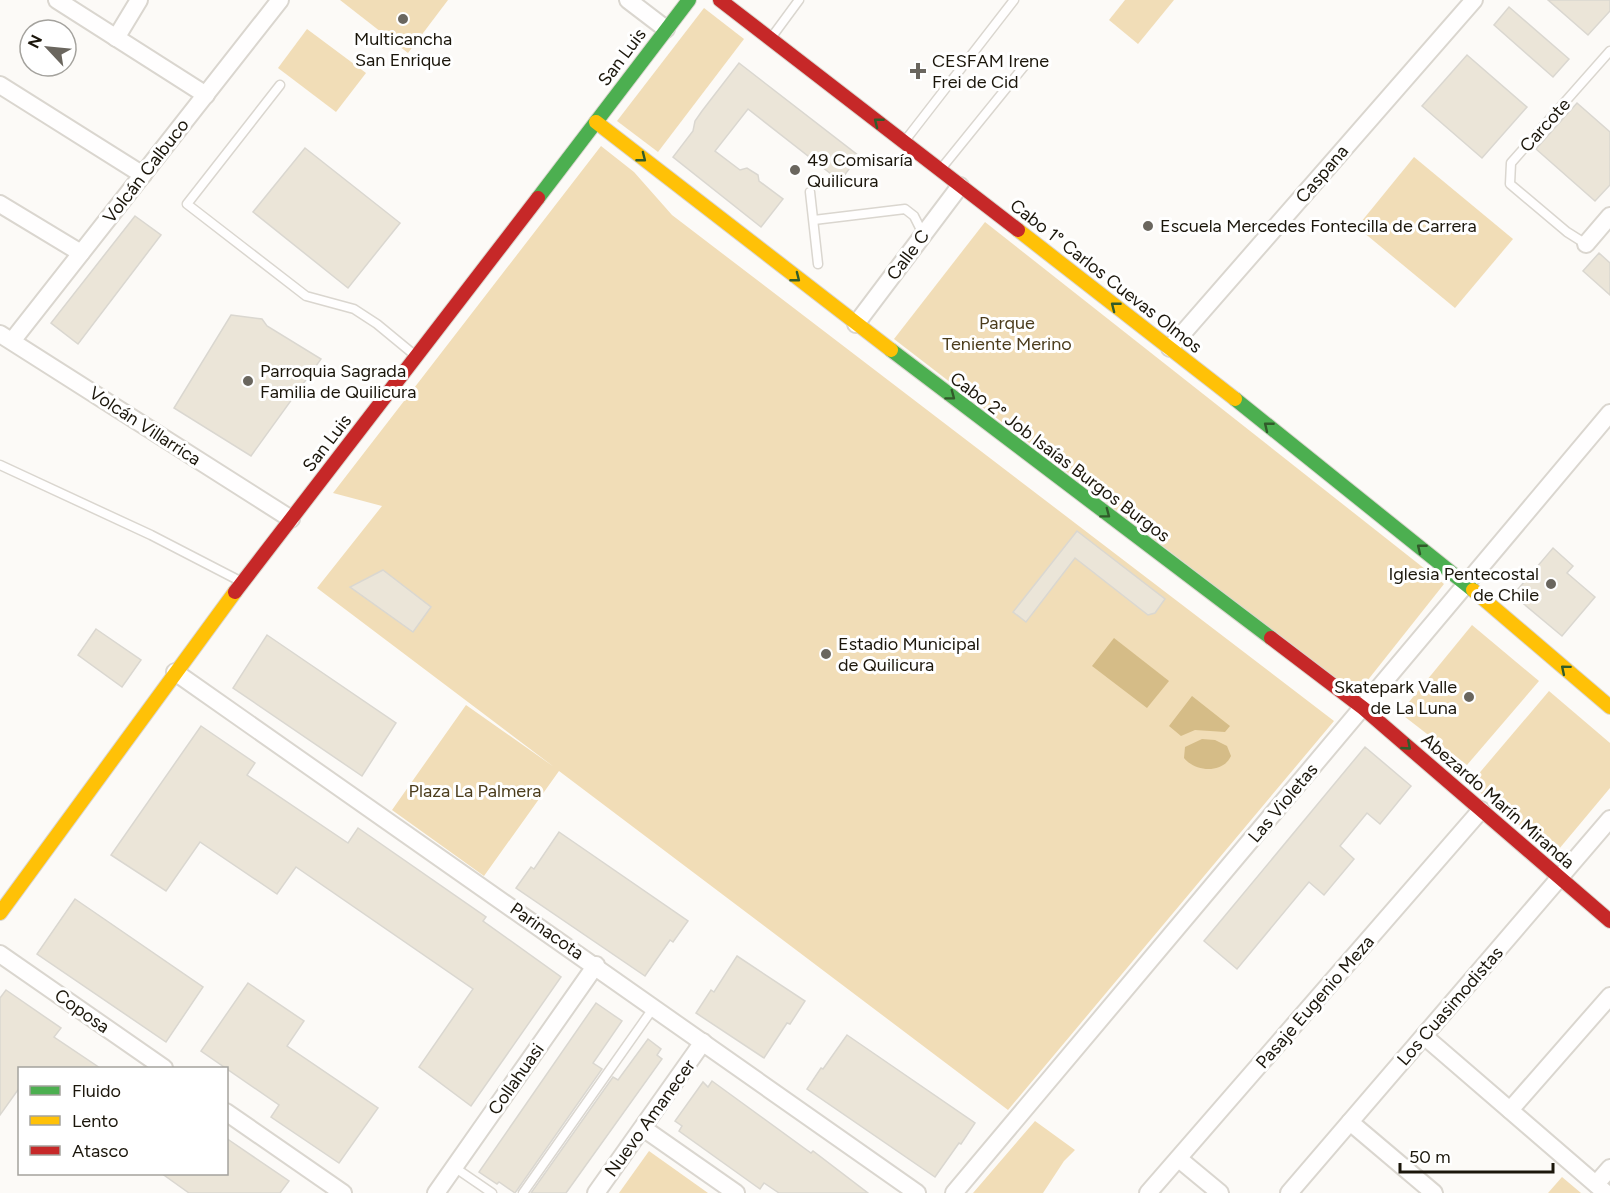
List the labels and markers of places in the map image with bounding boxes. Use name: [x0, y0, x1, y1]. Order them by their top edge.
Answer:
marker: Multicancha San Enrique: [396, 12, 410, 26]
place label: Multicancha San Enrique: [354, 28, 452, 71]
place label: CESFAM Irene Frei de Cid: [932, 50, 1049, 93]
marker: CESFAM Irene Frei de Cid: [909, 62, 927, 80]
place label: 49 Comisaría Quilicura: [807, 149, 913, 192]
marker: 49 Comisaría Quilicura: [788, 163, 802, 177]
place label: Escuela Mercedes Fontecilla de Carrera: [1160, 215, 1477, 237]
marker: Escuela Mercedes Fontecilla de Carrera: [1141, 219, 1155, 233]
place label: Parroquia Sagrada Familia de Quilicura: [260, 360, 416, 403]
marker: Parroquia Sagrada Familia de Quilicura: [241, 374, 255, 388]
place label: Iglesia Pentecostal de Chile: [1388, 563, 1539, 606]
marker: Iglesia Pentecostal de Chile: [1544, 577, 1558, 591]
place label: Estadio Municipal de Quilicura: [838, 633, 980, 676]
marker: Estadio Municipal de Quilicura: [819, 647, 833, 661]
place label: Skatepark Valle de La Luna: [1334, 676, 1457, 719]
marker: Skatepark Valle de La Luna: [1462, 690, 1476, 704]

